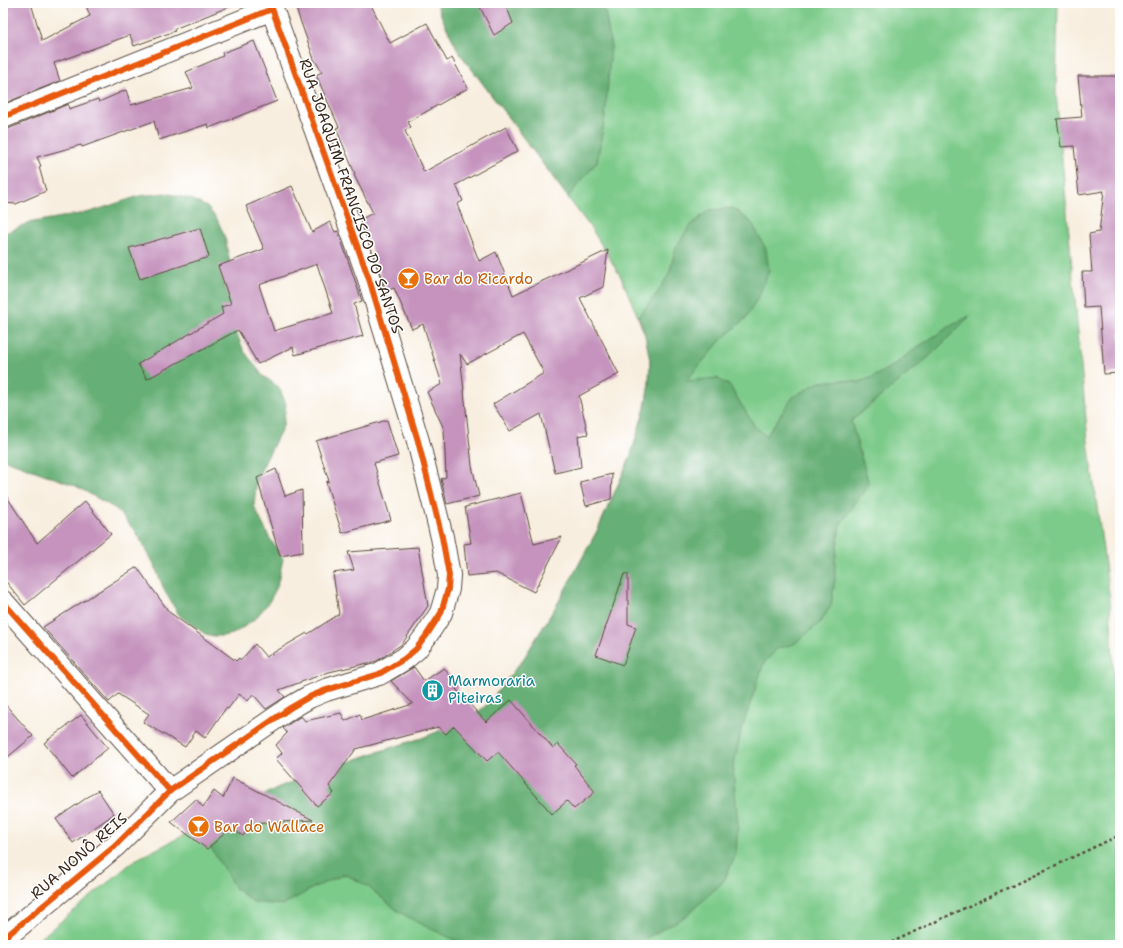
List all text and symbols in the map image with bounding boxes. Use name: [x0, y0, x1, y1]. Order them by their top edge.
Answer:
street label: RUA JOAQUIM FRANCISCO DO SANTOS: [294, 56, 408, 336]
bar icon: Bar do Ricardo: [395, 266, 421, 292]
place label: Bar do Ricardo: [424, 269, 533, 289]
place label: Marmoraria Piteiras: [448, 671, 536, 708]
building icon: Marmoraria Piteiras: [419, 677, 445, 703]
street label: RUA NONÔ REIS: [26, 808, 132, 904]
bar icon: Bar do Wallace: [186, 814, 212, 840]
place label: Bar do Wallace: [214, 817, 325, 837]

